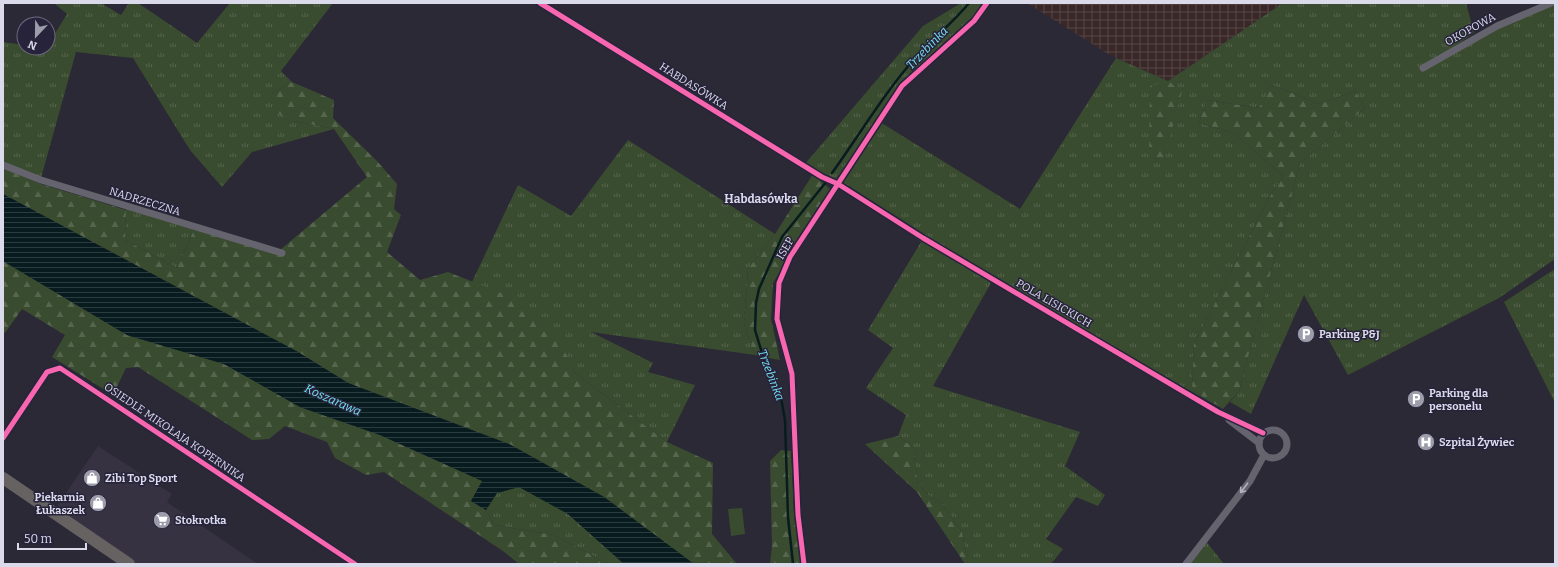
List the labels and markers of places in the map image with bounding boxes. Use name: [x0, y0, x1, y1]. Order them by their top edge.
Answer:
parking icon: Parking P&J: [1296, 324, 1316, 344]
place label: Parking P&J: [1319, 328, 1380, 341]
place label: Parking dla personelu: [1429, 387, 1489, 413]
parking icon: Parking dla personelu: [1406, 389, 1426, 409]
hospital icon: Szpital Żywiec: [1416, 432, 1436, 452]
place label: Szpital Żywiec: [1439, 436, 1515, 449]
shop icon: Zibi Top Sport: [82, 468, 102, 488]
place label: Zibi Top Sport: [105, 472, 178, 485]
place label: Piekarnia Łukaszek: [35, 491, 86, 517]
shop icon: Piekarnia Łukaszek: [88, 493, 108, 513]
supermarket icon: Stokrotka: [152, 510, 172, 530]
place label: Stokrotka: [175, 514, 227, 527]

